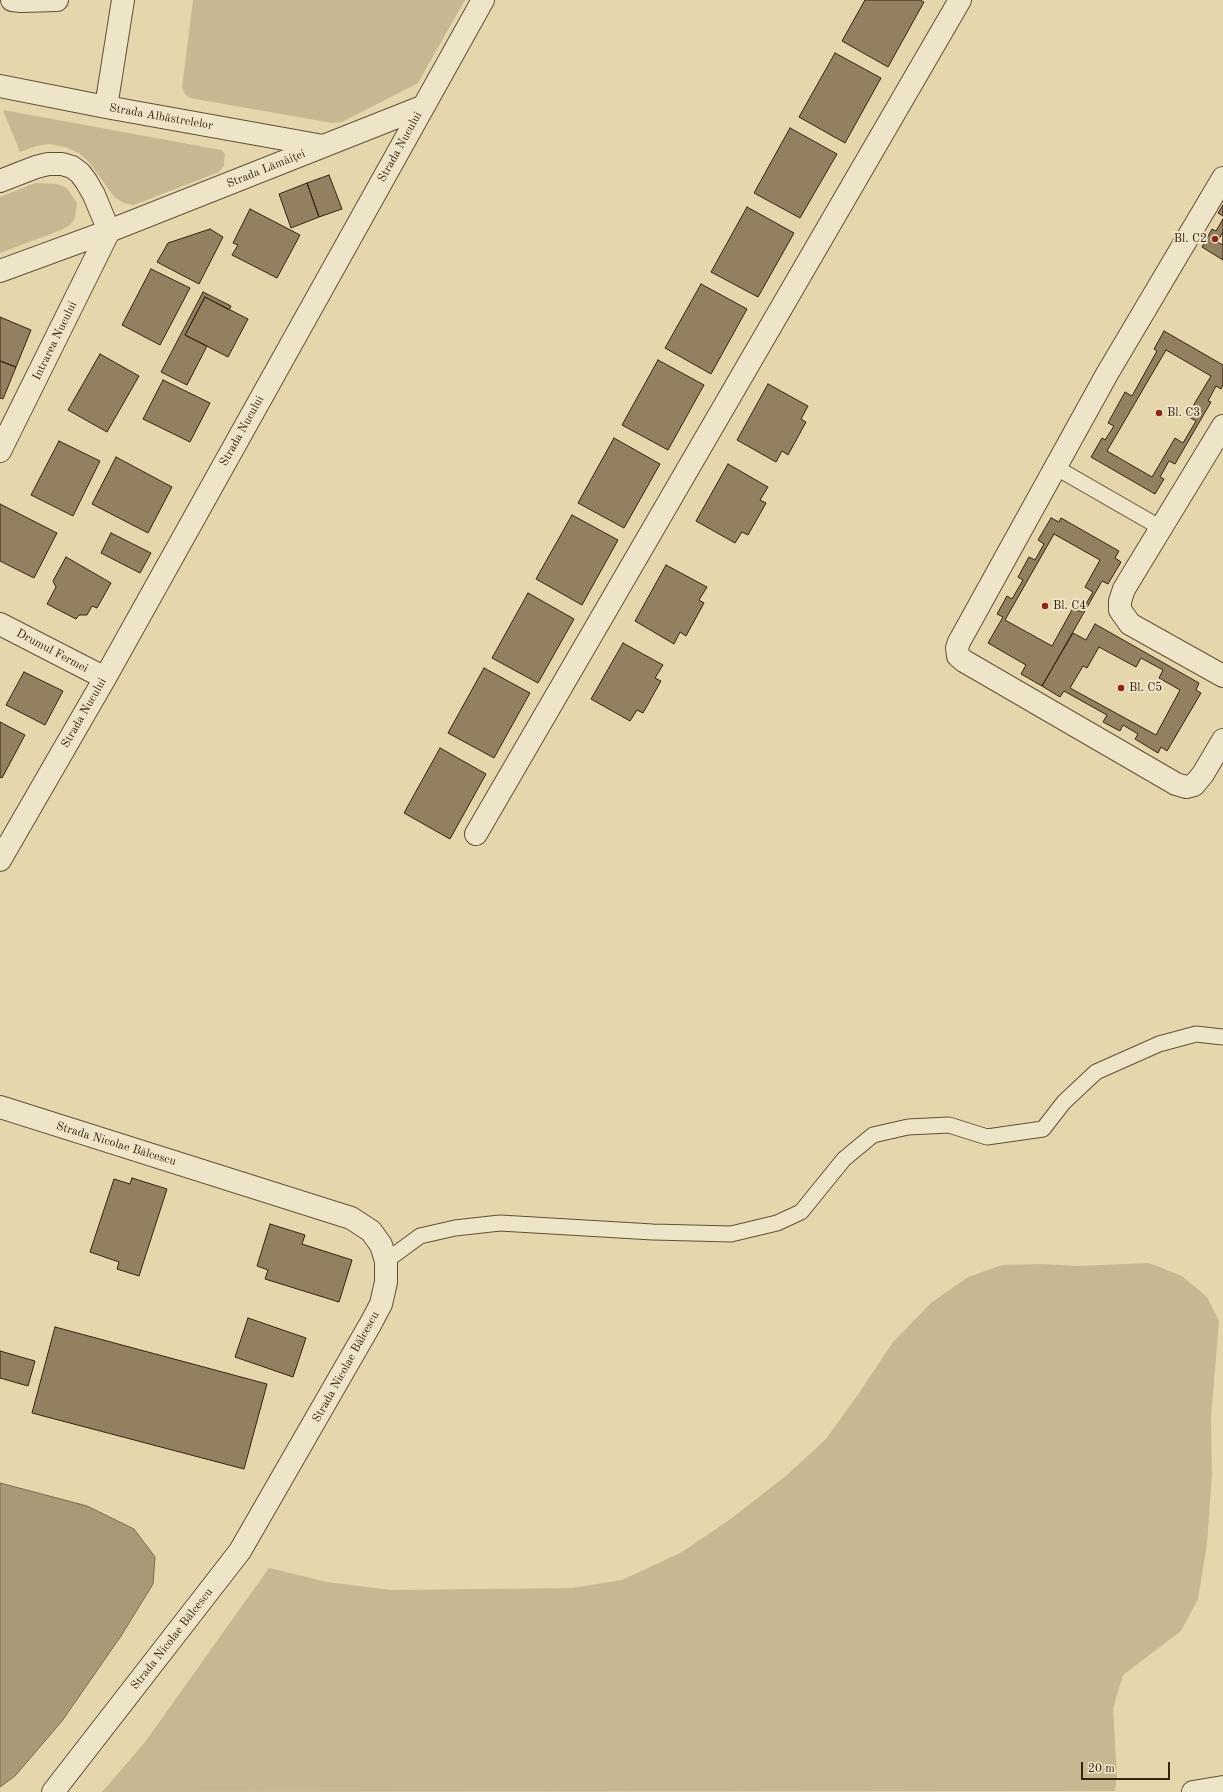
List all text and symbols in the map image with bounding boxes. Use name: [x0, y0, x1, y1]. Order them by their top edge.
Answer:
street label: Strada Albăstrelelor: [108, 101, 214, 133]
street label: Strada Nucului: [375, 109, 425, 185]
street label: Strada Lămâiței: [225, 147, 307, 191]
place label: Bl. C2: [1174, 232, 1207, 246]
marker: Bl. C2: [1210, 234, 1220, 244]
street label: Intrarea Nucului: [30, 299, 80, 383]
street label: Strada Nucului: [217, 393, 267, 469]
place label: Bl. C3: [1167, 406, 1200, 420]
marker: Bl. C3: [1154, 408, 1164, 418]
place label: Bl. C4: [1053, 599, 1086, 613]
marker: Bl. C4: [1040, 601, 1050, 611]
street label: Drumul Fermei: [14, 626, 90, 676]
street label: Strada Nucului: [58, 676, 110, 750]
place label: Bl. C5: [1129, 681, 1162, 695]
marker: Bl. C5: [1116, 683, 1126, 693]
street label: Strada Nicolae Bălcescu: [54, 1119, 178, 1169]
street label: Strada Nicolae Bălcescu: [309, 1309, 383, 1425]
street label: Strada Nicolae Bălcescu: [128, 1585, 216, 1693]
scale bar: [1083, 1754, 1172, 1780]
text: 20 m: [1088, 1763, 1115, 1775]

